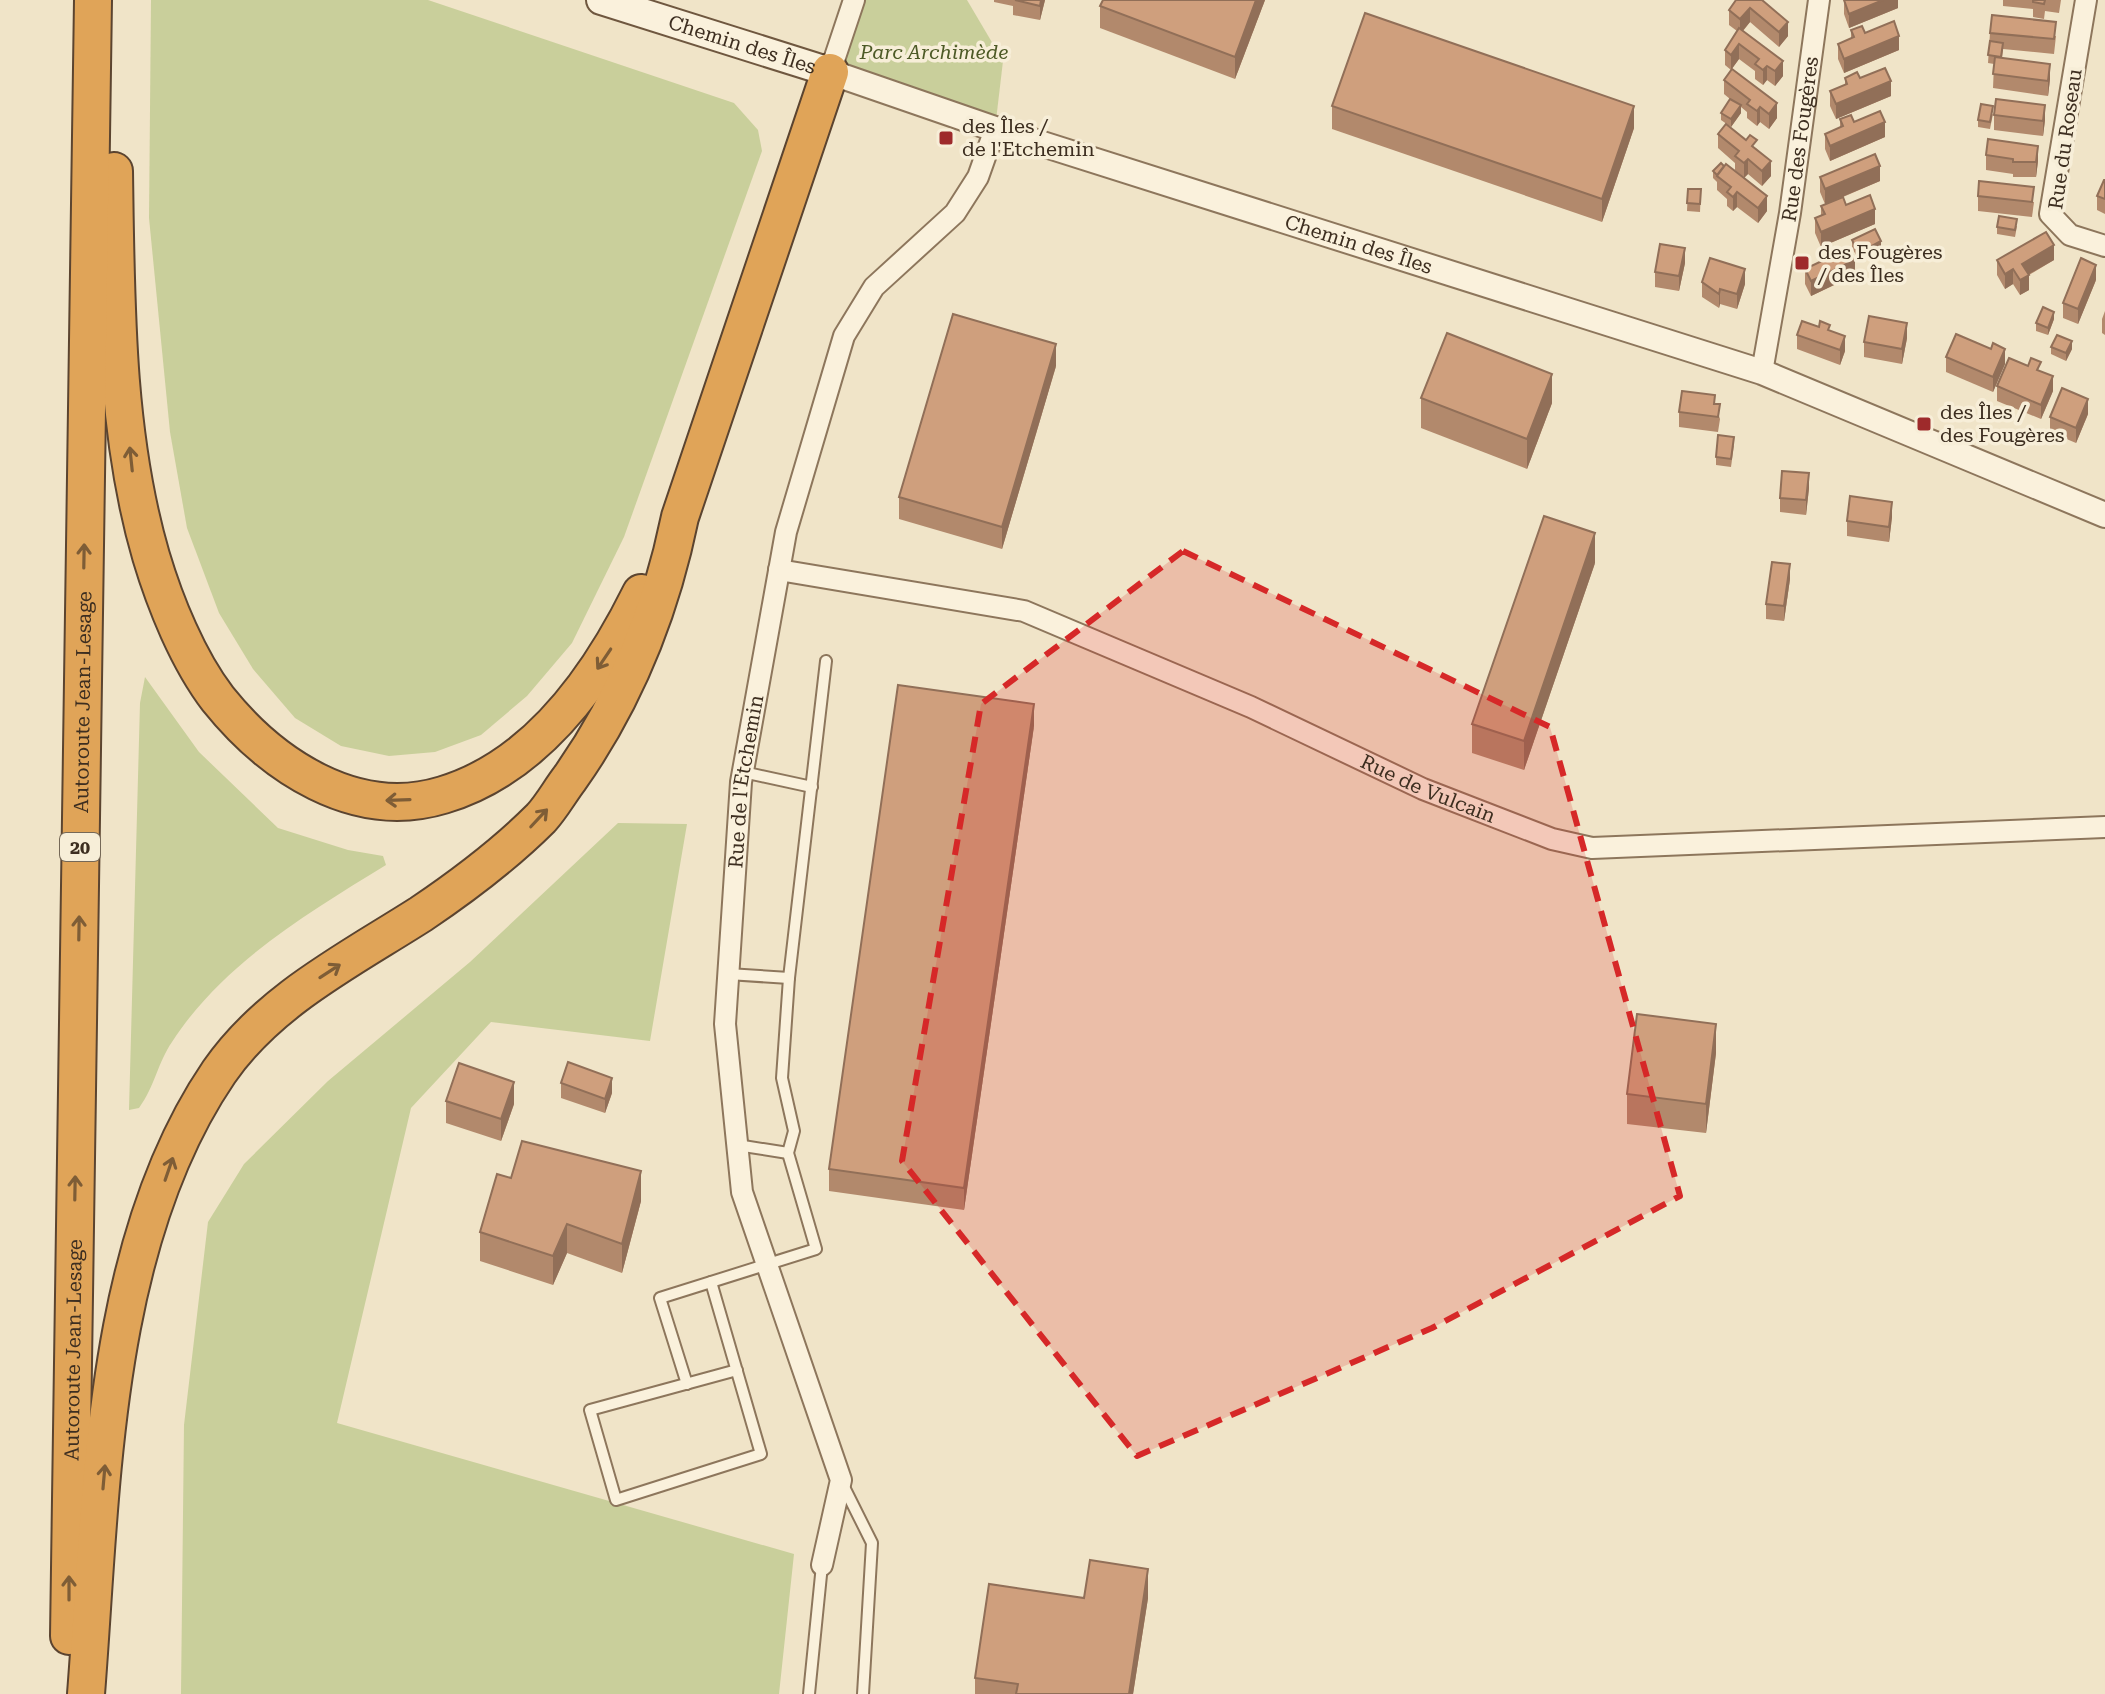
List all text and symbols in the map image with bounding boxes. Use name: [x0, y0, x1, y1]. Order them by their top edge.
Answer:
street label: Chemin des Îles: [665, 10, 819, 79]
park label: Parc Archimède: [859, 40, 1008, 64]
street label: Rue des Fougères: [1777, 55, 1823, 224]
street label: Rue du Roseau: [2043, 67, 2087, 211]
place label: des Îles / de l'Etchemin: [962, 114, 1095, 161]
marker: des Îles / de l'Etchemin: [937, 129, 955, 147]
street label: Chemin des Îles: [1282, 210, 1435, 279]
place label: des Fougères / des Îles: [1817, 240, 1943, 287]
marker: des Fougères / des Îles: [1793, 254, 1811, 272]
place label: des Îles / des Fougères: [1940, 400, 2065, 447]
marker: des Îles / des Fougères: [1915, 415, 1933, 433]
one-way arrow: [123, 446, 138, 473]
one-way arrow: [77, 543, 92, 570]
street label: Autoroute Jean-Lesage: [69, 591, 96, 813]
one-way arrow: [596, 648, 612, 670]
street label: Rue de l'Etchemin: [723, 693, 768, 869]
street label: Rue de Vulcain: [1357, 749, 1499, 828]
one-way arrow: [385, 792, 412, 808]
one-way arrow: [529, 808, 548, 828]
road number: 20: [60, 833, 100, 861]
one-way arrow: [71, 915, 86, 942]
one-way arrow: [318, 963, 340, 979]
one-way arrow: [163, 1157, 177, 1182]
one-way arrow: [67, 1175, 83, 1202]
street label: Autoroute Jean-Lesage: [60, 1239, 87, 1461]
one-way arrow: [96, 1464, 111, 1491]
one-way arrow: [61, 1575, 77, 1602]

